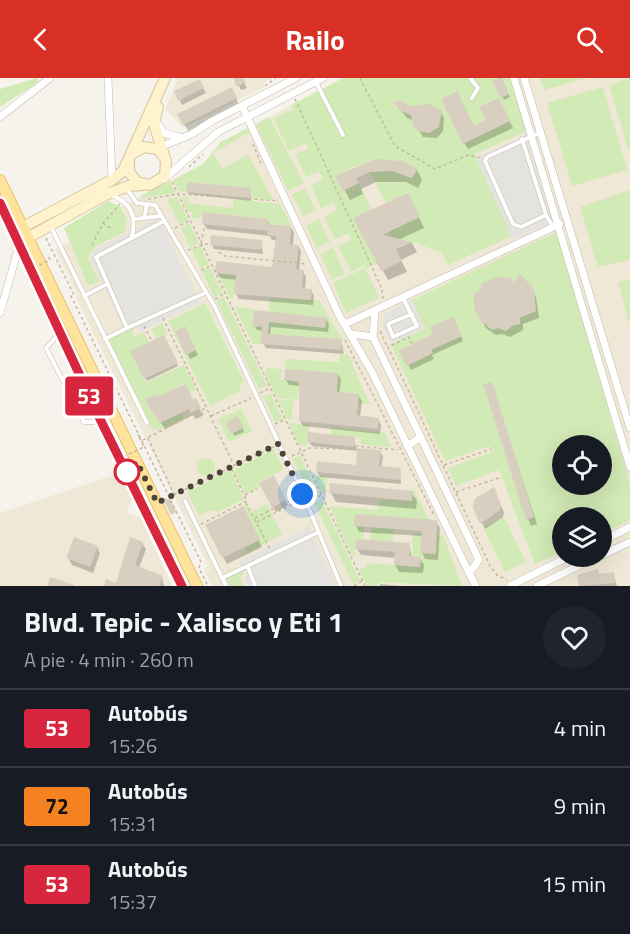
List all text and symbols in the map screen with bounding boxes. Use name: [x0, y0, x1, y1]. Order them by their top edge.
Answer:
text: Railo: [285, 19, 345, 60]
icon: back: [24, 23, 57, 56]
icon: search: [573, 23, 606, 56]
line badge: 53: [62, 376, 116, 416]
text: 53: [77, 380, 101, 412]
map controls: [552, 435, 612, 567]
button: locate: [552, 435, 612, 495]
unlabelled marker: [114, 459, 140, 485]
your location: [287, 479, 317, 509]
button: layers: [552, 507, 612, 567]
text: Blvd. Tepic - Xalisco y Eti 1: [24, 600, 343, 643]
button: heart: [543, 606, 606, 669]
text: A pie · 4 min · 260 m: [24, 644, 194, 675]
text: Autobús: [108, 696, 188, 730]
text: 4 min: [554, 711, 606, 745]
text: 53: [45, 712, 69, 744]
text: 15:26: [108, 730, 157, 761]
text: Autobús: [108, 774, 188, 808]
text: 9 min: [554, 789, 606, 823]
text: 72: [45, 790, 69, 822]
text: 15:31: [108, 808, 157, 839]
text: Autobús: [108, 852, 188, 886]
text: 15 min: [541, 867, 606, 901]
text: 53: [45, 868, 69, 900]
text: 15:37: [108, 886, 157, 917]

